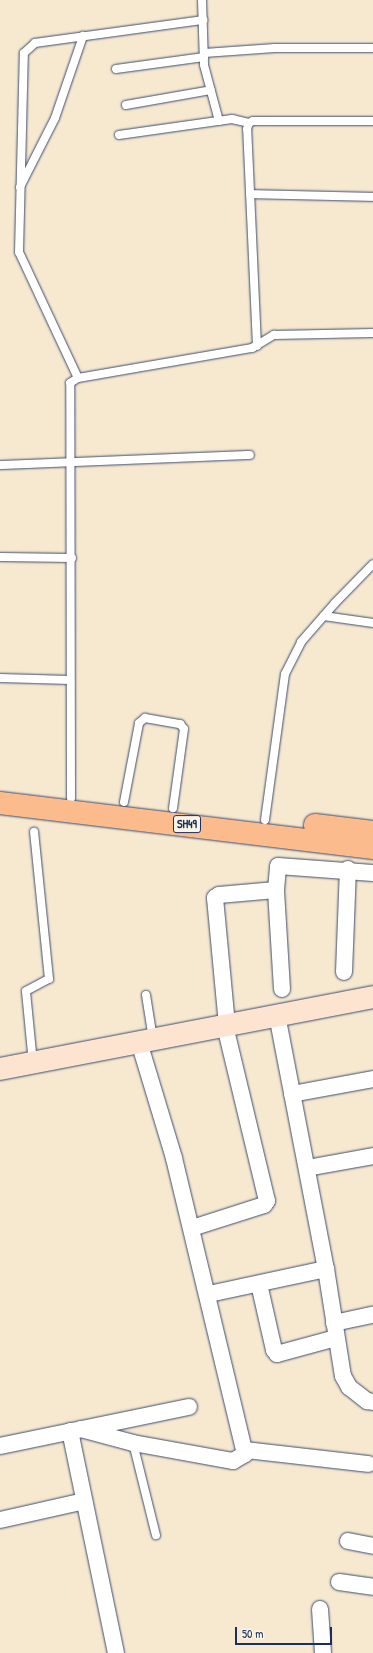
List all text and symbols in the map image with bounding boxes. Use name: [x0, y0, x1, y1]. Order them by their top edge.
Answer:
road number: SH49: [172, 814, 202, 834]
scale bar: [237, 1619, 334, 1645]
text: 50 m: [242, 1625, 263, 1642]

